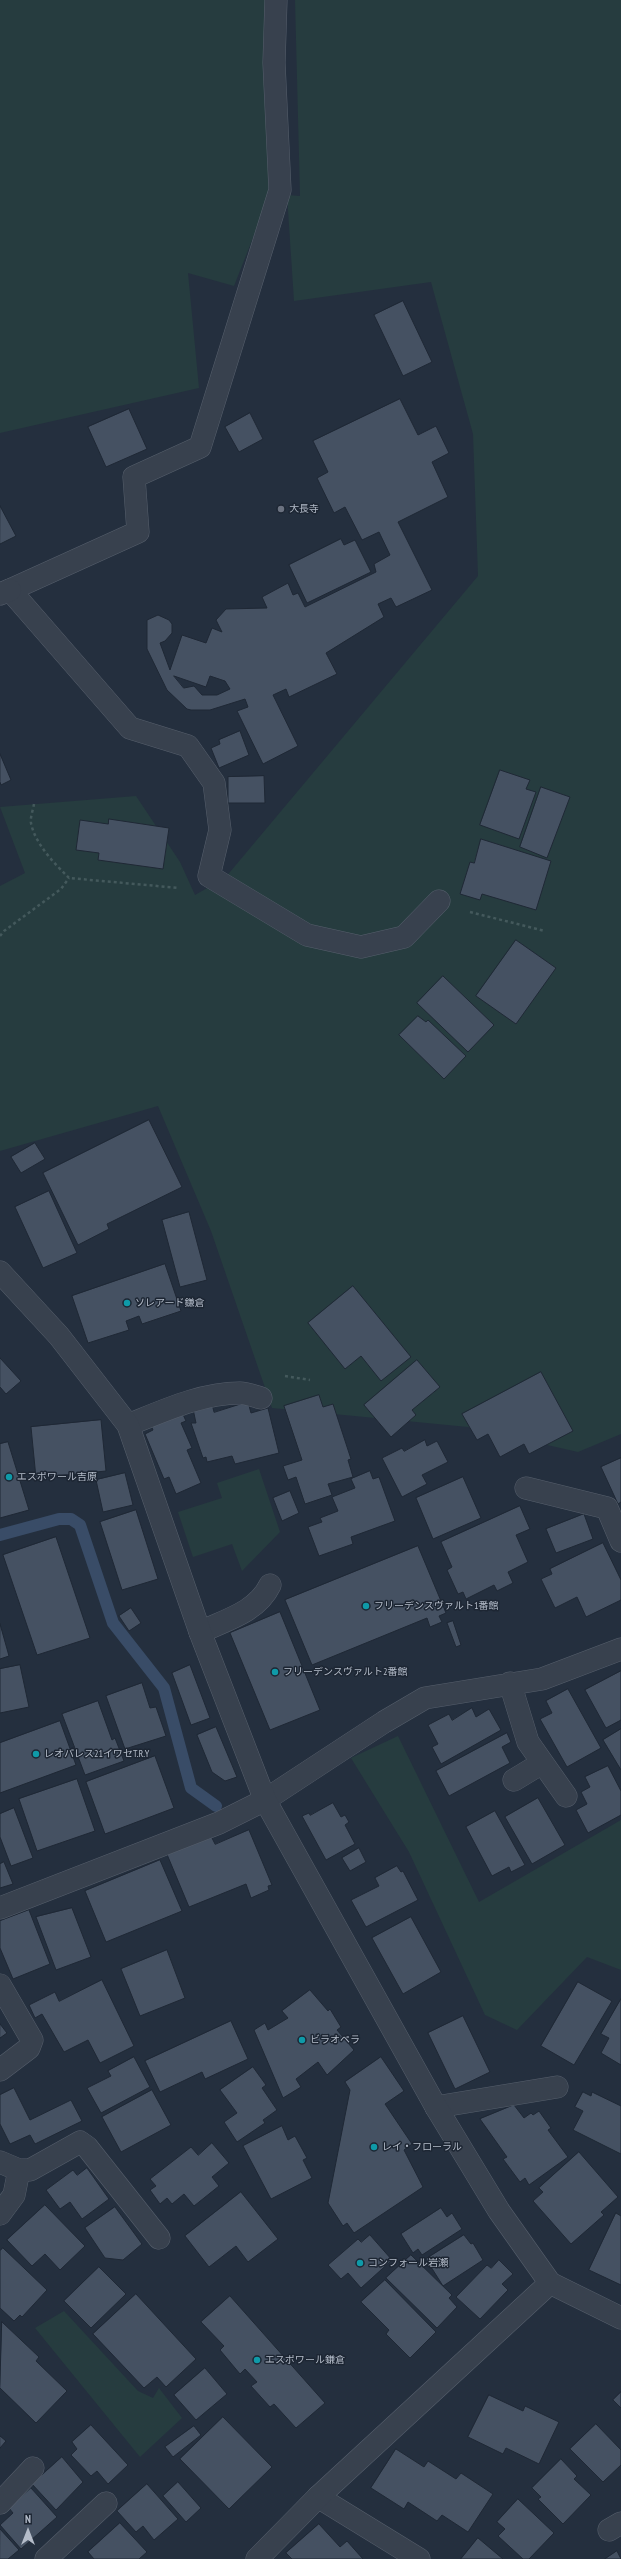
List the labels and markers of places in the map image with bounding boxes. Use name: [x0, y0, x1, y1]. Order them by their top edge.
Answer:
place label: 大長寺: [289, 503, 319, 515]
marker: 大長寺: [276, 504, 286, 514]
place label: ソレアード鎌倉: [135, 1297, 204, 1309]
marker: ソレアード鎌倉: [122, 1298, 132, 1308]
place label: エスポワール吉原: [17, 1471, 97, 1483]
marker: エスポワール吉原: [4, 1472, 14, 1482]
place label: フリーデンスヴァルト1番館: [374, 1600, 498, 1612]
marker: フリーデンスヴァルト1番館: [361, 1601, 371, 1611]
place label: フリーデンスヴァルト2番館: [283, 1666, 407, 1678]
marker: フリーデンスヴァルト2番館: [270, 1667, 280, 1677]
place label: レオパレス21イワセT.R.Y: [44, 1748, 149, 1760]
marker: レオパレス21イワセT.R.Y: [31, 1749, 41, 1759]
place label: ビラオペラ: [310, 2034, 360, 2046]
marker: ビラオペラ: [297, 2035, 307, 2045]
place label: レイ・フローラル: [382, 2141, 462, 2153]
marker: レイ・フローラル: [369, 2142, 379, 2152]
place label: コンフォール岩瀬: [368, 2257, 448, 2269]
marker: コンフォール岩瀬: [355, 2258, 365, 2268]
place label: エスポワール鎌倉: [265, 2354, 345, 2366]
marker: エスポワール鎌倉: [252, 2355, 262, 2365]

